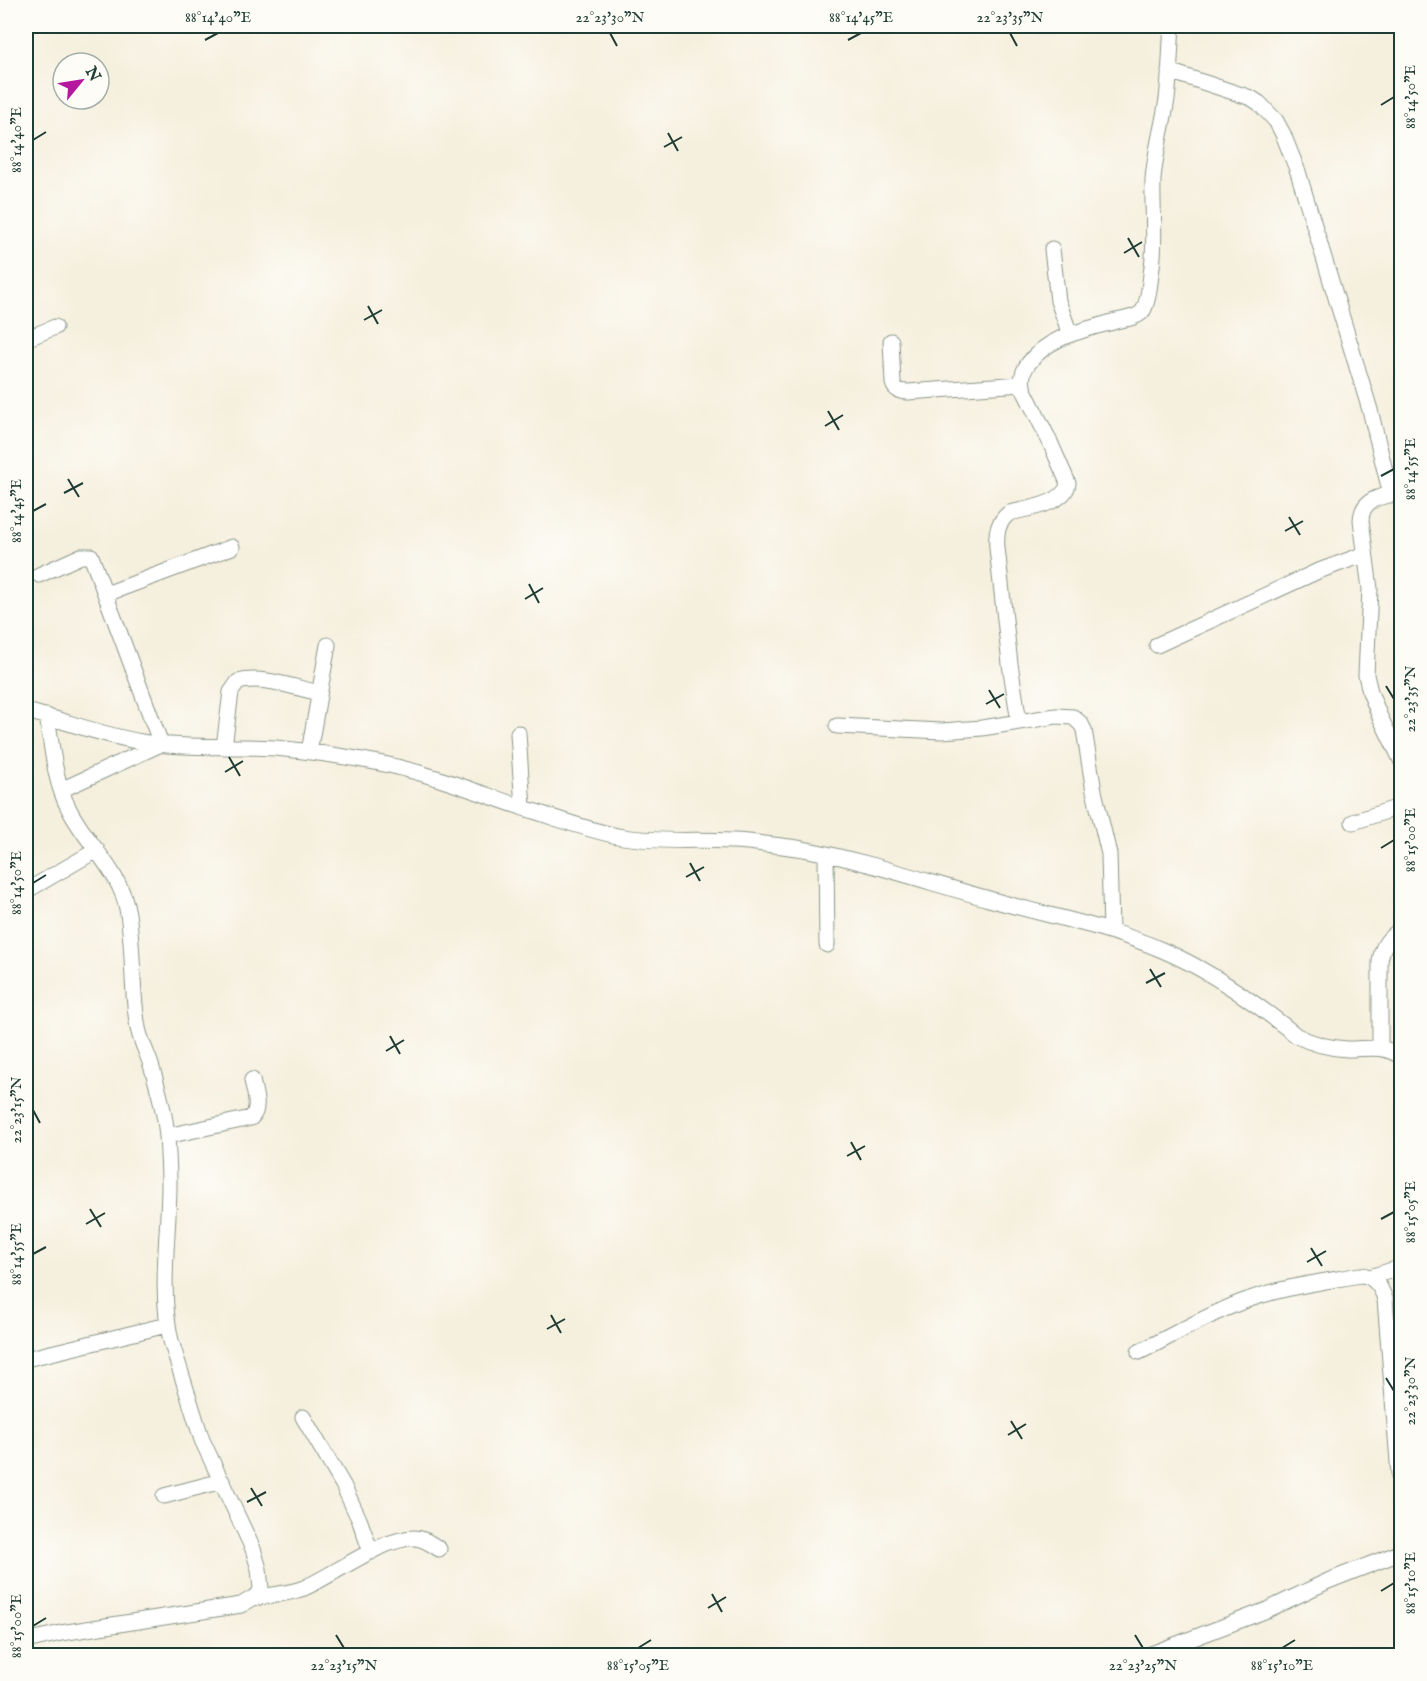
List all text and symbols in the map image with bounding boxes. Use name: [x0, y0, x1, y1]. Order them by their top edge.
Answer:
text: 88°14'40"E: [185, 8, 251, 27]
text: 22°23'30"N: [575, 8, 645, 27]
text: 88°14'45"E: [829, 8, 893, 27]
text: 22°23'35"N: [976, 8, 1044, 27]
north arrow: [51, 51, 111, 111]
text: N: [80, 63, 104, 86]
text: 88°14'50"E: [1401, 65, 1420, 129]
text: 88°14'40"E: [7, 107, 26, 173]
text: 88°14'55"E: [1401, 438, 1420, 500]
text: 88°14'45"E: [7, 479, 26, 543]
text: 22°23'35"N: [1401, 665, 1420, 733]
text: 88°15'00"E: [1401, 808, 1420, 872]
text: 88°14'50"E: [7, 851, 26, 915]
text: 22°23'15"N: [7, 1076, 26, 1144]
text: 88°15'05"E: [1401, 1181, 1420, 1243]
text: 88°14'55"E: [7, 1223, 26, 1285]
text: 22°23'30"N: [1401, 1356, 1420, 1426]
text: 88°15'10"E: [1401, 1552, 1420, 1614]
text: 88°15'00"E: [7, 1594, 26, 1658]
text: 22°23'15"N: [310, 1656, 378, 1675]
text: 88°15'05"E: [607, 1656, 669, 1675]
text: 22°23'25"N: [1109, 1656, 1177, 1675]
text: 88°15'10"E: [1251, 1656, 1313, 1675]

